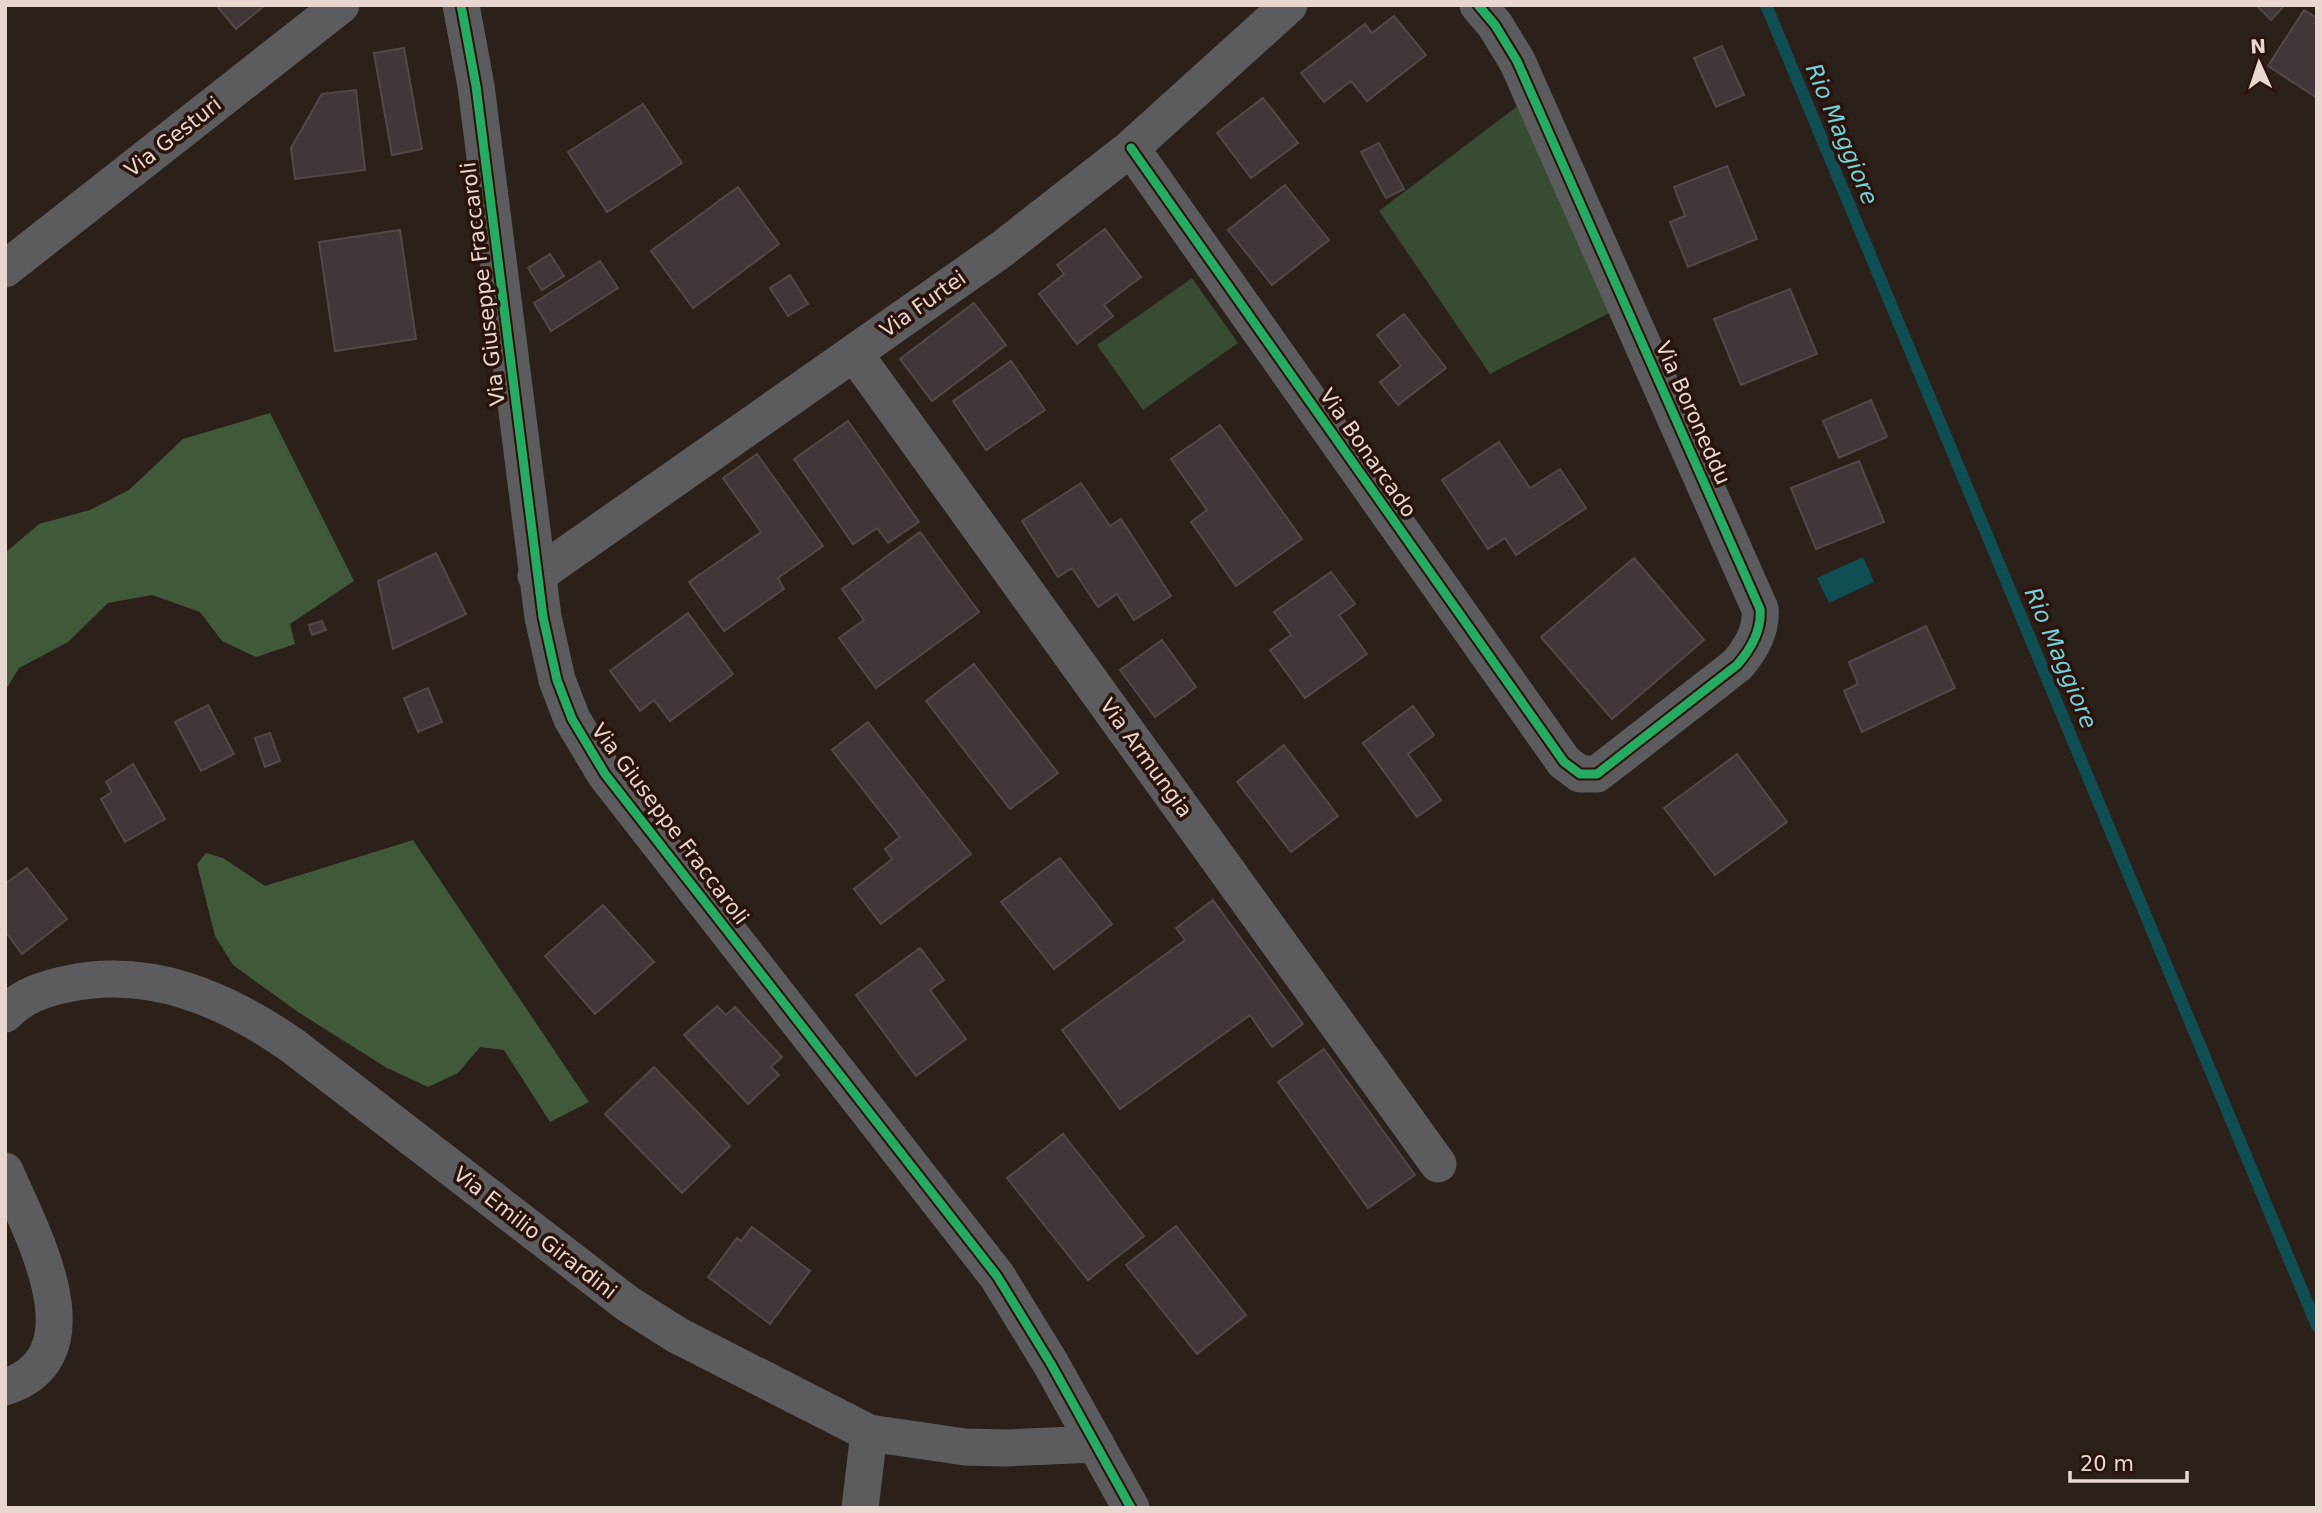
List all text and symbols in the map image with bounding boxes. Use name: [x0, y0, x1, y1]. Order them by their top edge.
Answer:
north arrow: [2224, 28, 2294, 98]
text: N: [2250, 35, 2267, 57]
water label: Rio Maggiore: [1801, 59, 1883, 209]
street label: Via Gesturi: [120, 92, 226, 182]
street label: Via Giuseppe Fraccaroli: [456, 161, 510, 407]
street label: Via Furtei: [876, 266, 970, 342]
street label: Via Boroneddu: [1651, 338, 1735, 488]
street label: Via Bonarcado: [1315, 384, 1421, 522]
water label: Rio Maggiore: [2020, 583, 2102, 733]
street label: Via Armungia: [1095, 694, 1197, 822]
street label: Via Giuseppe Fraccaroli: [587, 719, 753, 929]
street label: Via Emilio Girardini: [449, 1162, 621, 1304]
scale bar: [2070, 1440, 2187, 1484]
text: 20 m: [2080, 1452, 2134, 1476]

